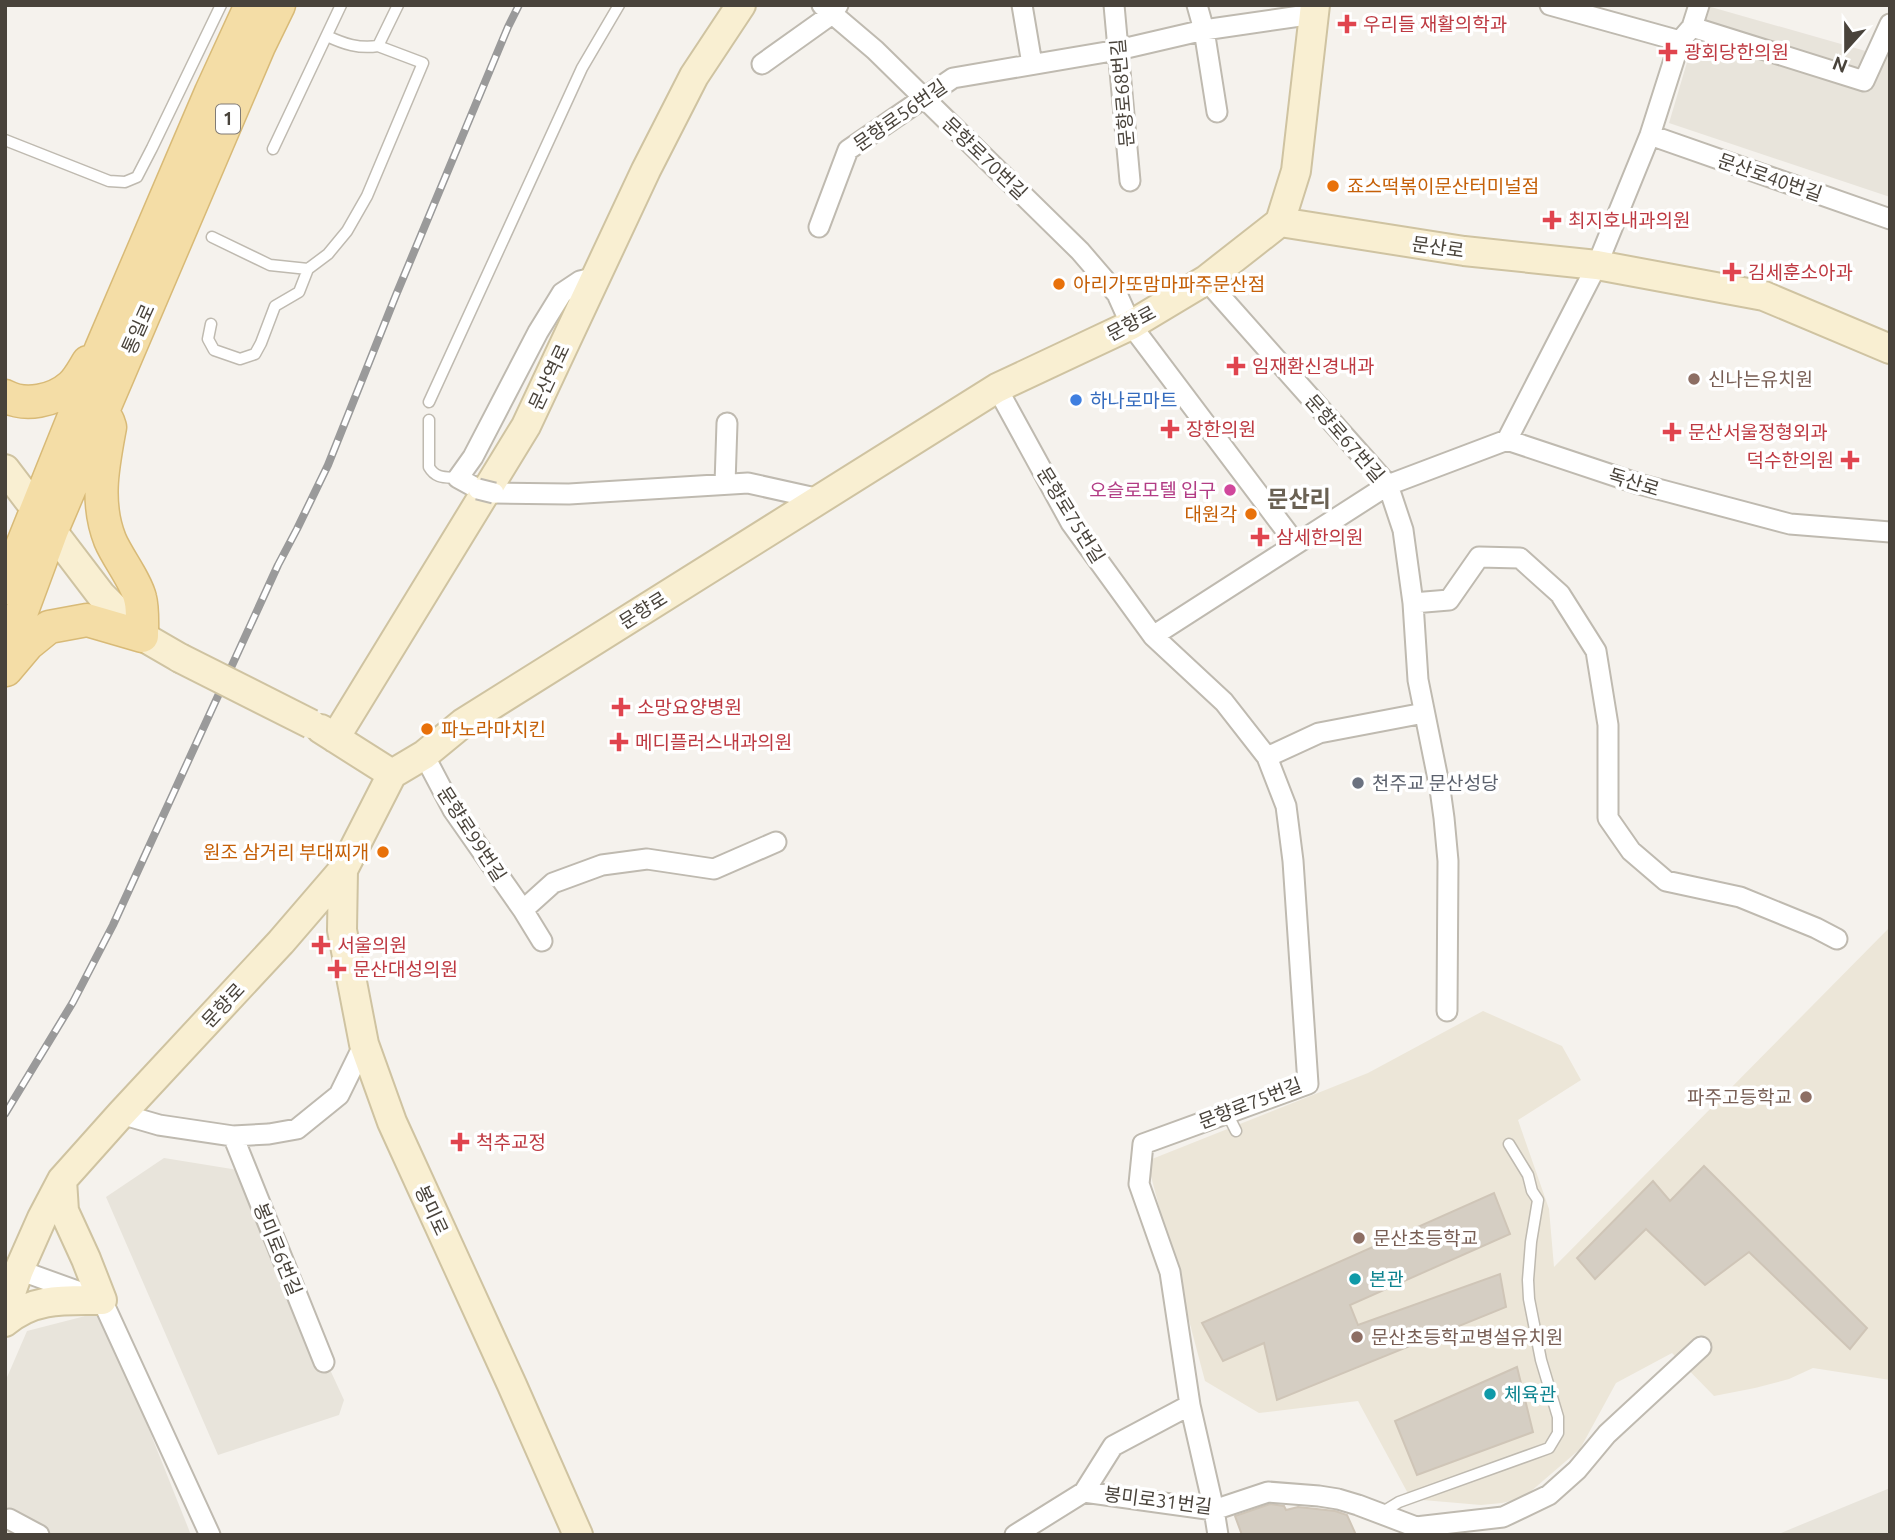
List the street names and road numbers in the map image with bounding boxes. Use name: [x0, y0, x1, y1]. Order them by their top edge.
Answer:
street label: 문향로68번길: [1106, 38, 1138, 148]
street label: 문향로56번길: [849, 75, 951, 155]
road number: 1: [216, 104, 240, 134]
street label: 문향로70번길: [938, 112, 1032, 204]
street label: 문산로40번길: [1715, 149, 1825, 205]
street label: 문산로: [1410, 232, 1466, 262]
street label: 통일로: [117, 301, 159, 357]
street label: 문향로: [1103, 301, 1159, 345]
street label: 문산역로: [524, 341, 574, 413]
street label: 문향로67번길: [1301, 390, 1389, 486]
street label: 문향로75번길: [1033, 463, 1109, 567]
street label: 독산로: [1606, 464, 1662, 500]
street label: 문향로: [615, 587, 671, 633]
street label: 문향로99번길: [433, 782, 511, 886]
street label: 문향로: [197, 978, 249, 1032]
street label: 문향로75번길: [1195, 1073, 1305, 1133]
street label: 봉미로: [411, 1182, 453, 1238]
street label: 봉미로6번길: [249, 1199, 307, 1299]
street label: 봉미로31번길: [1103, 1482, 1213, 1518]

